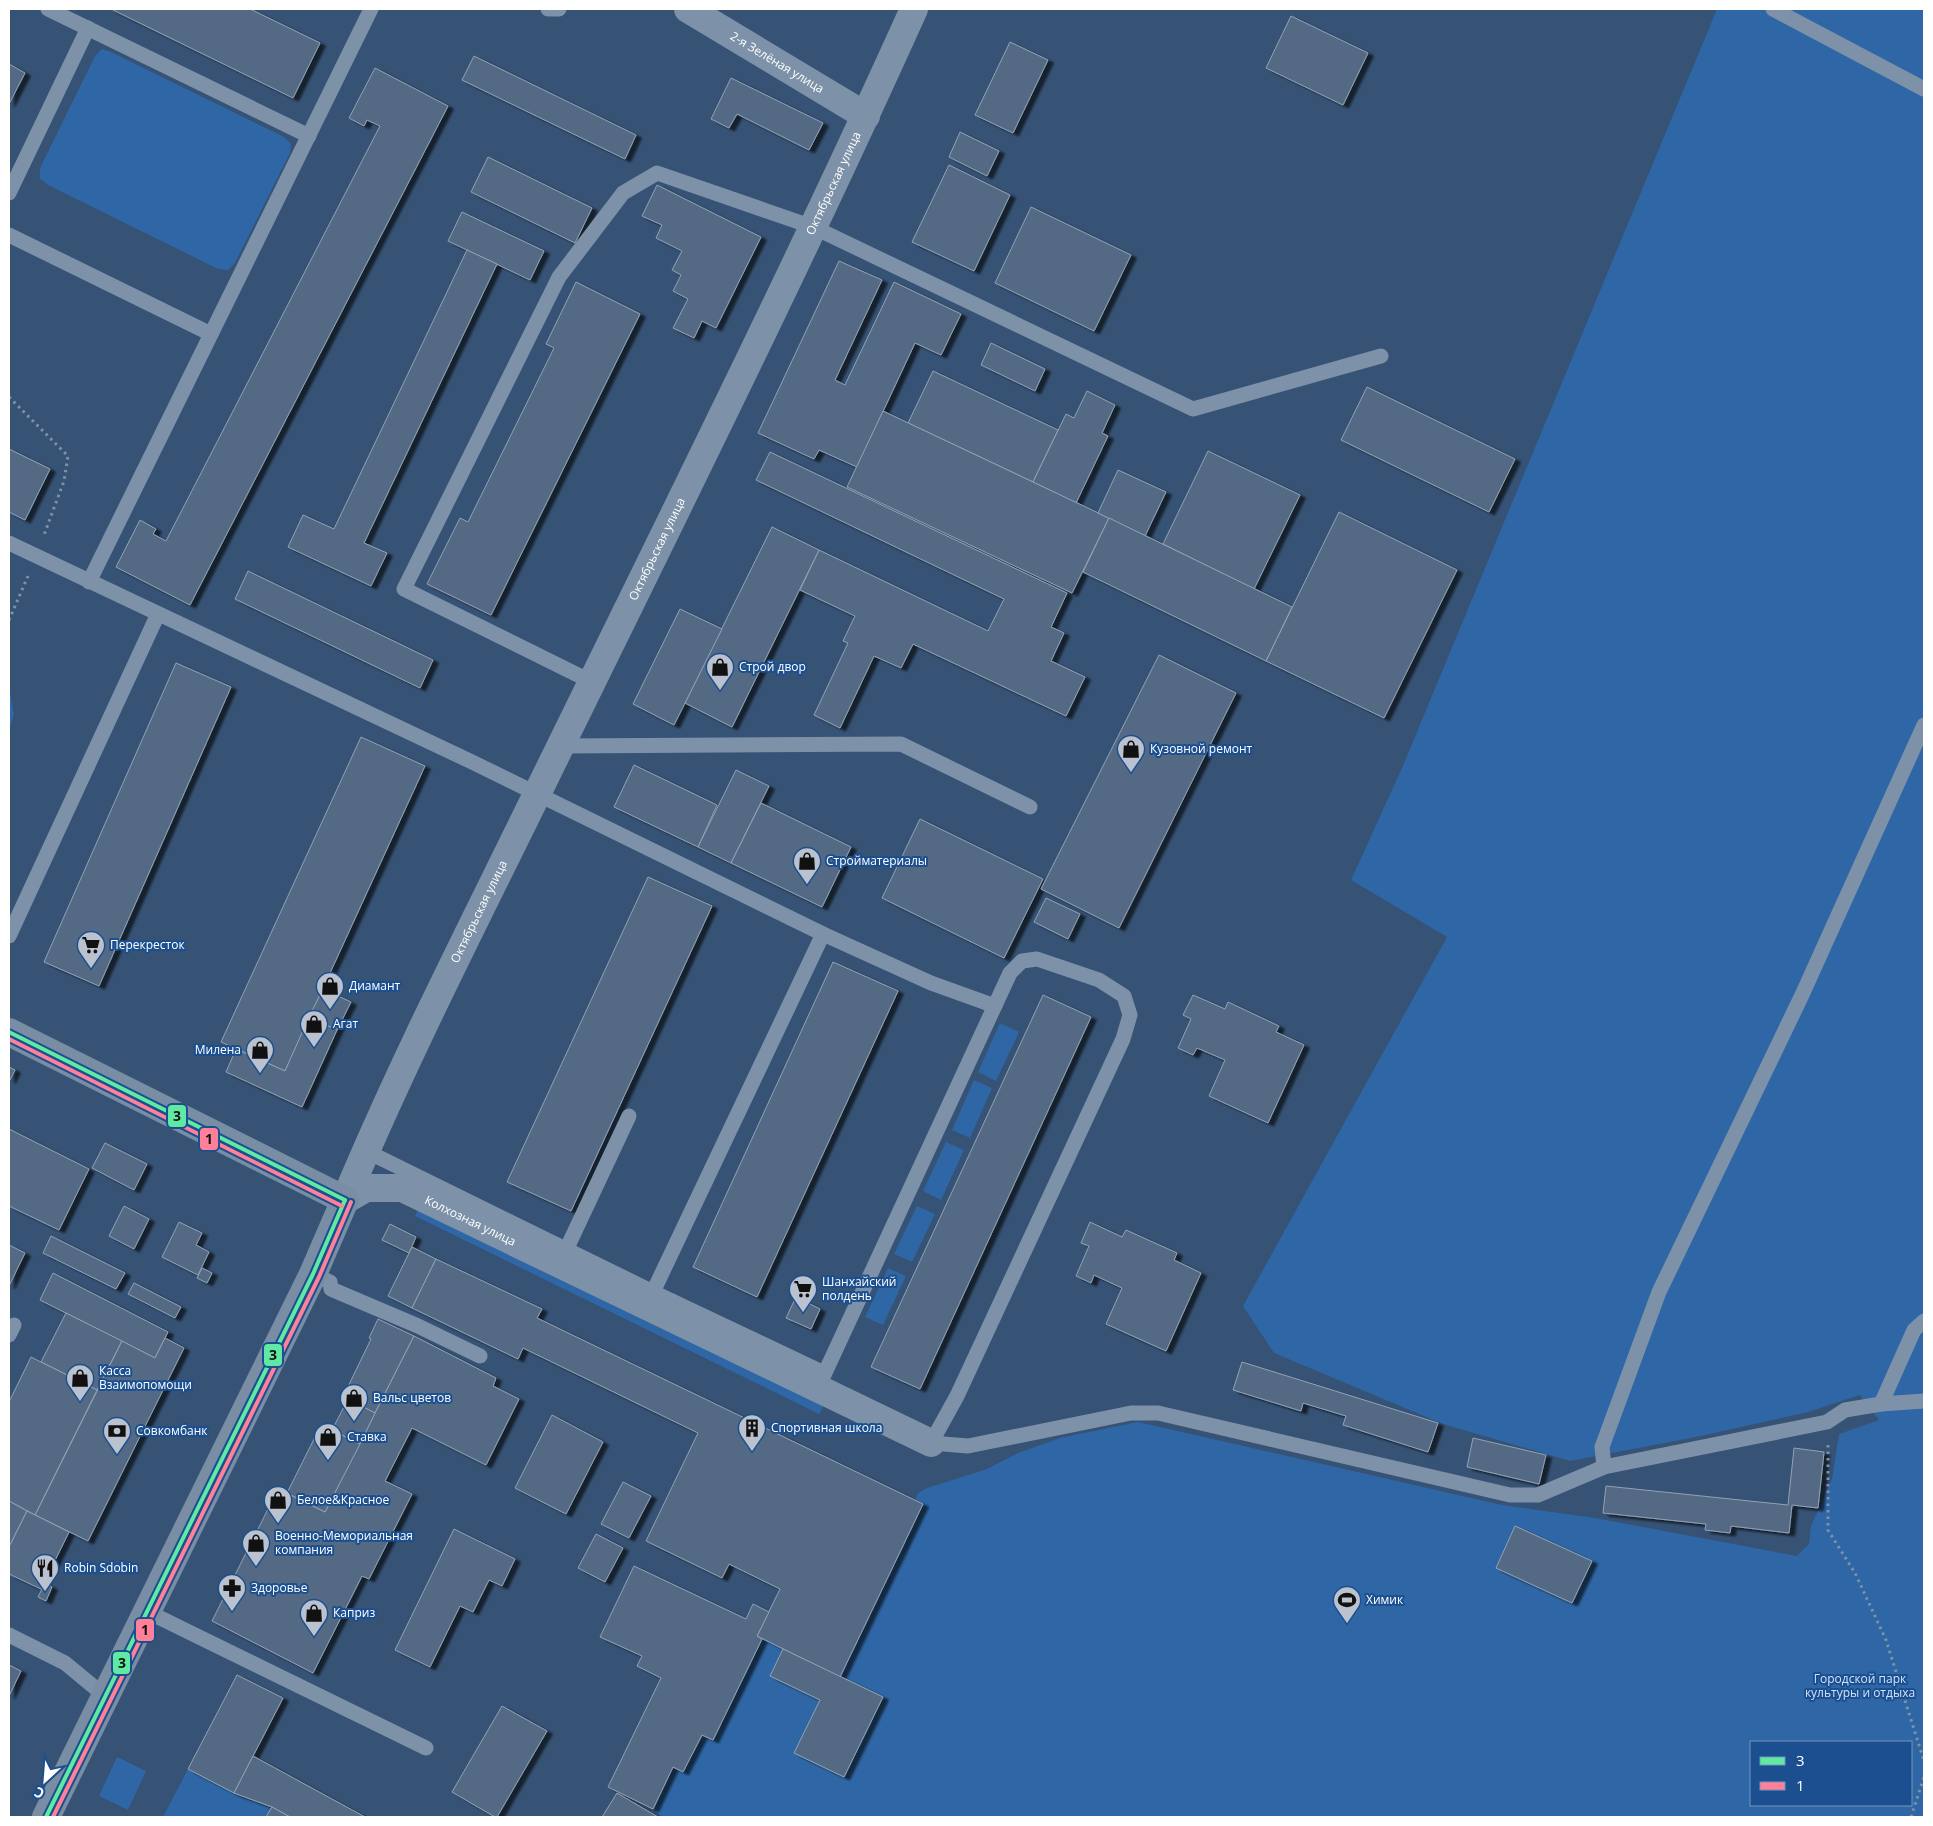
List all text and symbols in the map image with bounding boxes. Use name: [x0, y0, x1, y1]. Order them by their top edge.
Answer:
street label: 2-я Зелёная улица: [727, 27, 827, 97]
street label: Октябрьская улица: [801, 129, 865, 238]
street label: Октябрьская улица: [624, 495, 689, 603]
shop icon: Строй двор: [705, 652, 735, 691]
place label: Строй двор: [739, 658, 806, 675]
shop icon: Кузовной ремонт: [1116, 734, 1146, 773]
place label: Кузовной ремонт: [1150, 740, 1252, 757]
shop icon: Стройматериалы: [792, 846, 822, 885]
place label: Стройматериалы: [826, 852, 927, 869]
street label: Октябрьская улица: [446, 857, 511, 966]
supermarket icon: Перекресток: [76, 930, 106, 969]
place label: Перекресток: [110, 936, 185, 953]
shop icon: Диамант: [315, 971, 345, 1010]
place label: Диамант: [349, 977, 401, 994]
shop icon: Агат: [299, 1009, 329, 1048]
place label: Агат: [333, 1015, 358, 1032]
shop icon: Милена: [245, 1035, 275, 1074]
place label: Милена: [195, 1041, 241, 1058]
line badge: 3: [167, 1104, 187, 1128]
text: 3: [173, 1106, 181, 1125]
line badge: 1: [199, 1127, 219, 1151]
text: 1: [205, 1129, 213, 1148]
street label: Колхозная улица: [422, 1191, 519, 1250]
place label: Шанхайский полдень: [822, 1273, 896, 1304]
supermarket icon: Шанхайский полдень: [788, 1274, 818, 1313]
line badge: 3: [263, 1343, 283, 1367]
text: 3: [269, 1345, 277, 1364]
place label: Касса Взаимопомощи: [99, 1362, 192, 1393]
shop icon: Касса Взаимопомощи: [65, 1363, 95, 1402]
shop icon: Вальс цветов: [339, 1383, 369, 1422]
place label: Вальс цветов: [373, 1389, 451, 1406]
building icon: Спортивная школа: [737, 1413, 767, 1452]
bank icon: Совкомбанк: [102, 1416, 132, 1455]
place label: Спортивная школа: [771, 1419, 882, 1436]
place label: Совкомбанк: [136, 1422, 208, 1439]
shop icon: Ставка: [313, 1422, 343, 1461]
place label: Ставка: [347, 1428, 387, 1445]
shop icon: Белое&Красное: [263, 1485, 293, 1524]
place label: Белое&Красное: [297, 1491, 390, 1508]
place label: Военно-Мемориальная компания: [275, 1527, 413, 1558]
shop icon: Военно-Мемориальная компания: [241, 1528, 271, 1567]
restaurant icon: Robin Sdobin: [30, 1553, 60, 1592]
place label: Robin Sdobin: [64, 1559, 138, 1576]
pharmacy icon: Здоровье: [217, 1573, 247, 1612]
place label: Здоровье: [251, 1579, 308, 1596]
sports icon: Химик: [1332, 1585, 1362, 1624]
place label: Химик: [1366, 1591, 1404, 1608]
shop icon: Каприз: [299, 1598, 329, 1637]
place label: Каприз: [333, 1604, 375, 1621]
line badge: 1: [135, 1618, 155, 1642]
text: 1: [141, 1620, 149, 1639]
line badge: 3: [112, 1651, 131, 1675]
text: 3: [118, 1653, 126, 1672]
park label: Городской парк культуры и отдыха: [1805, 1670, 1915, 1701]
legend: [1750, 1741, 1913, 1806]
text: 3: [1796, 1750, 1805, 1770]
north arrow: [20, 1756, 70, 1806]
text: 1: [1796, 1775, 1805, 1795]
text: С: [31, 1783, 47, 1804]

